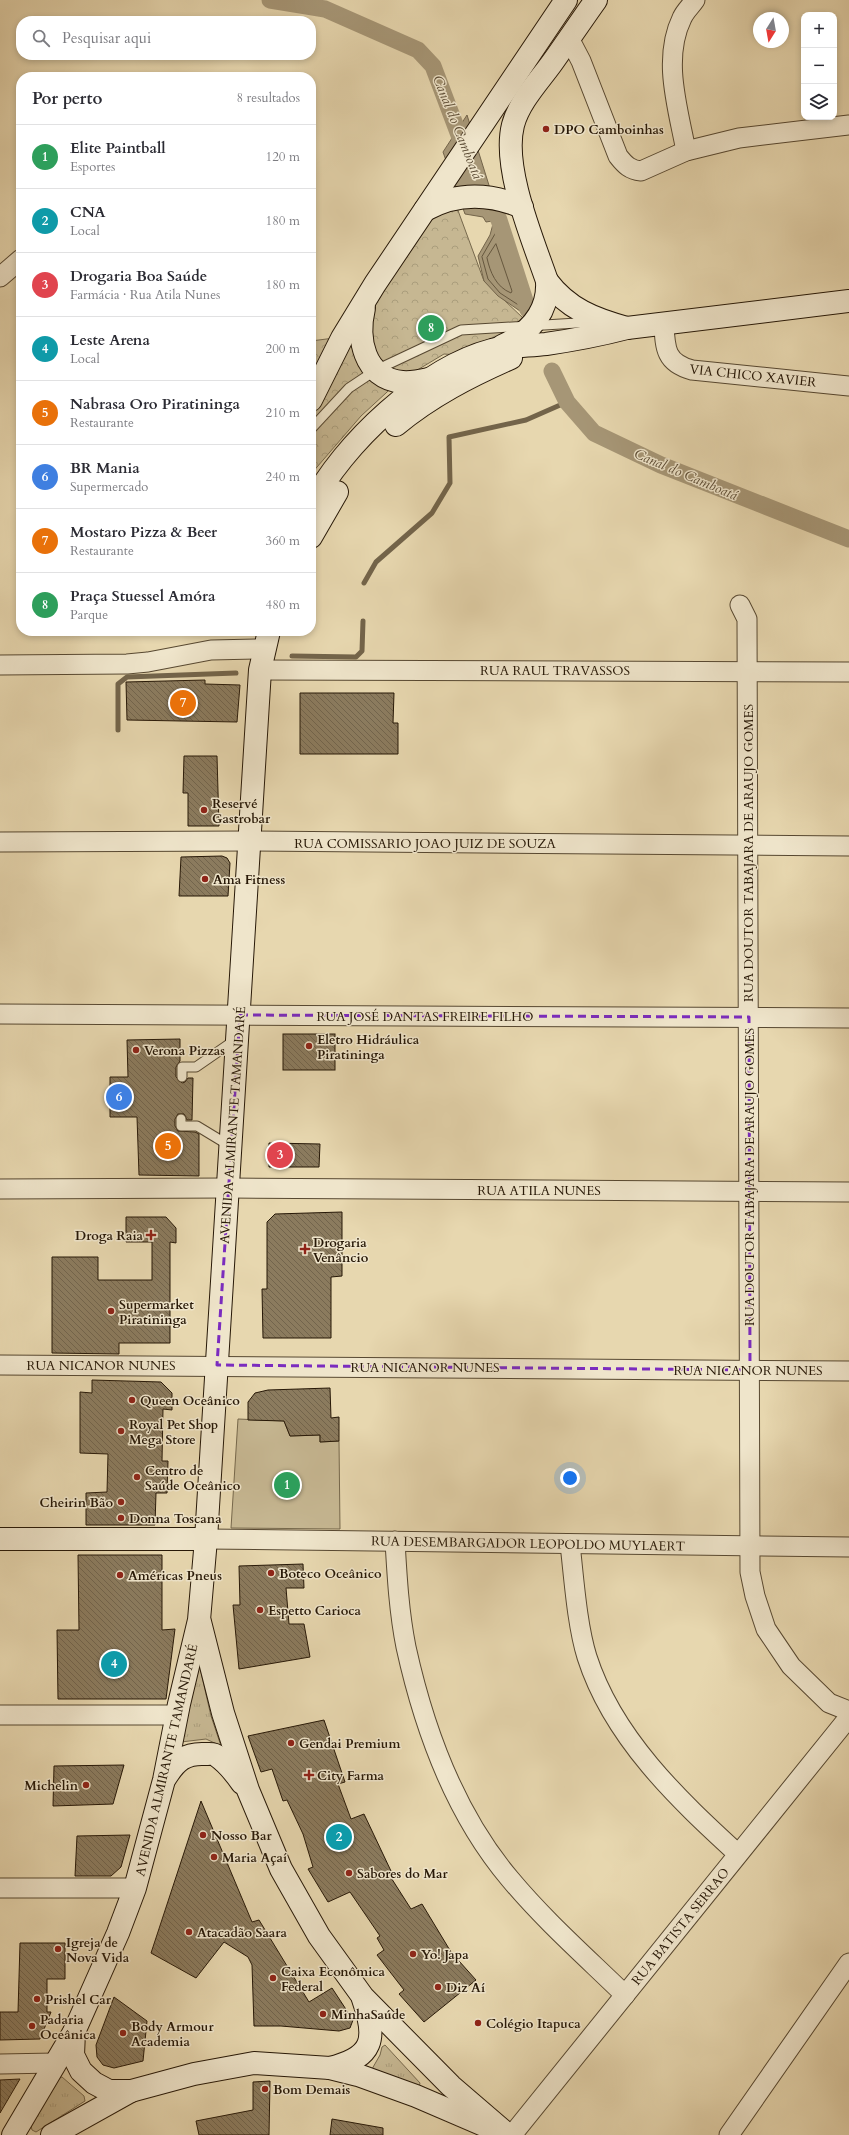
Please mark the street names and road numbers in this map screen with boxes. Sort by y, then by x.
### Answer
street label: VIA CHICO XAVIER [689,360,817,392]
street label: RUA RAUL TRAVASSOS [480,662,630,680]
street label: RUA DOUTOR TABAJARA DE ARAUJO GOMES [740,704,758,1002]
street label: RUA COMISSARIO JOAO JUIZ DE SOUZA [294,835,556,853]
street label: AVENIDA ALMIRANTE TAMANDARÉ [216,1006,250,1244]
street label: RUA JOSÉ DANTAS FREIRE FILHO [317,1008,533,1026]
street label: RUA DOUTOR TABAJARA DE ARAUJO GOMES [741,1028,759,1326]
street label: RUA ATILA NUNES [477,1182,601,1200]
street label: RUA NICANOR NUNES [26,1357,176,1375]
street label: RUA NICANOR NUNES [350,1359,500,1377]
street label: RUA NICANOR NUNES [673,1362,823,1380]
street label: RUA DESEMBARGADOR LEOPOLDO MUYLAERT [371,1532,686,1556]
street label: AVENIDA ALMIRANTE TAMANDARÉ [131,1642,203,1878]
street label: RUA BATISTA SERRAO [628,1864,734,1989]

